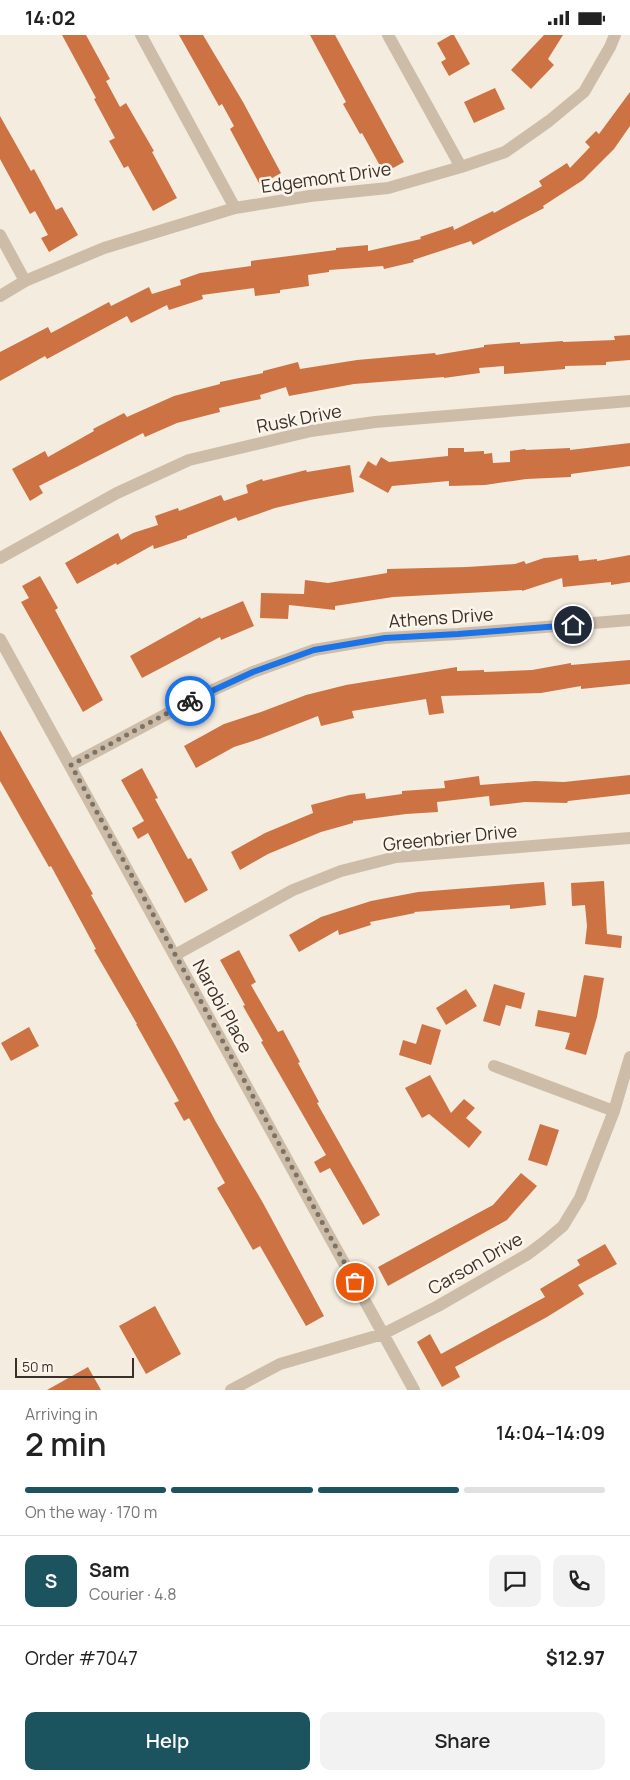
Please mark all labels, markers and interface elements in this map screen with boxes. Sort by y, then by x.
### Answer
text: 14:02 [25,5,75,31]
street label: Edgemont Drive [259,156,393,198]
street label: Rusk Drive [254,398,344,438]
street label: Athens Drive [388,601,494,633]
pin [552,604,594,646]
icon: home [559,611,587,639]
courier [165,676,215,726]
icon: bike [176,687,204,715]
street label: Greenbrier Drive [382,818,518,856]
street label: Narobi Place [188,955,258,1057]
street label: Carson Drive [423,1226,527,1300]
pin [334,1261,376,1303]
icon: bag [341,1268,369,1296]
scale bar [15,1355,134,1378]
text: 50 m [22,1357,53,1376]
text: Arriving in [25,1403,98,1425]
text: 14:04–14:09 [496,1420,605,1446]
text: 2 min [25,1422,107,1466]
text: On the way · 170 m [25,1501,157,1523]
button: chat [489,1555,541,1607]
button: phone [553,1555,605,1607]
text: Sam [89,1557,130,1583]
text: S [45,1568,57,1594]
text: Courier · 4.8 [89,1583,177,1605]
text: Order #7047 [25,1645,138,1671]
text: $12.97 [546,1645,605,1671]
button: Help [25,1712,310,1770]
button: Share [320,1712,605,1770]

